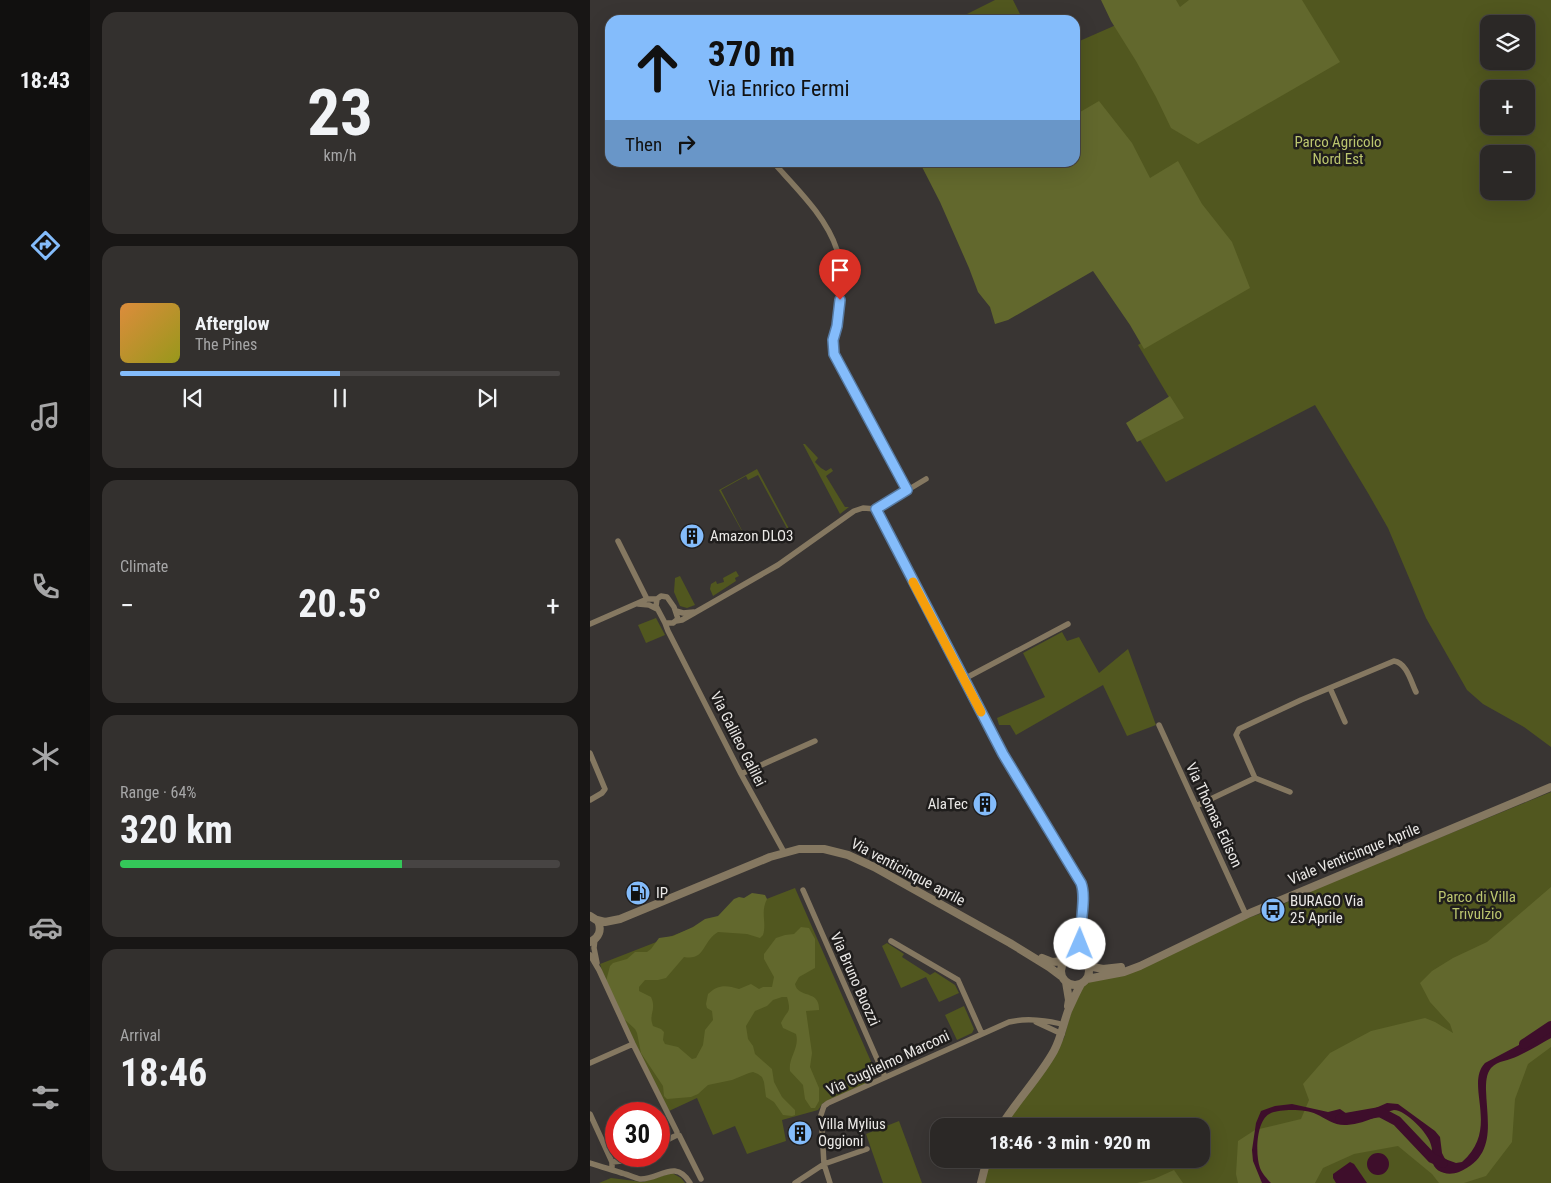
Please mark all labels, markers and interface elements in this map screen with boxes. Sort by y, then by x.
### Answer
map controls [1480,15,1535,200]
button: layers [1480,15,1535,70]
text: 370 m [708,34,795,75]
icon: ahead [625,35,690,100]
text: 18:43 [20,68,70,93]
text: 23 [307,75,373,151]
text: Via Enrico Fermi [708,76,850,101]
button: + [1480,80,1535,135]
icon: right [672,130,700,158]
text: Then [625,133,662,156]
park label: Parco Agricolo Nord Est [1294,133,1382,168]
button: − [1480,145,1535,200]
text: km/h [324,146,356,165]
icon: directions [28,228,63,263]
pin [819,249,861,300]
icon: arrive [826,256,854,284]
text: Afterglow [195,312,269,335]
text: The Pines [195,335,257,354]
icon: previous [179,384,207,412]
icon: pause [326,384,354,412]
icon: next [473,384,501,412]
icon: music [28,399,63,434]
building icon: Amazon DLO3 [679,523,705,549]
place label: Amazon DLO3 [710,527,793,545]
text: Climate [120,557,168,576]
icon: phone [28,569,63,604]
text: 20.5° [298,582,382,626]
text: − [120,589,134,622]
text: + [546,589,560,622]
street label: Via Galileo Galilei [706,689,770,789]
icon: climate [28,739,63,774]
street label: Via Thomas Edison [1182,760,1246,870]
text: Range · 64% [120,783,196,802]
building icon: AlaTec [972,791,998,817]
place label: AlaTec [928,795,968,813]
text: 320 km [120,808,233,852]
street label: Viale Venticinque Aprile [1285,819,1423,889]
street label: Via venticinque aprile [848,834,968,910]
fuel station icon: IP [625,880,651,906]
place label: IP [656,884,668,902]
park label: Parco di Villa Trivulzio [1438,888,1516,923]
place label: BURAGO Via 25 Aprile [1290,892,1364,927]
bus stop icon: BURAGO Via 25 Aprile [1260,897,1286,923]
icon: car [28,910,63,945]
position arrow [1053,917,1105,969]
street label: Via Bruno Buozzi [826,930,884,1028]
text: Arrival [120,1026,161,1045]
street label: Via Guglielmo Marconi [824,1027,952,1099]
text: 18:46 [120,1051,207,1095]
icon: filters [28,1080,63,1115]
speed limit sign: 30 [605,1102,670,1167]
place label: Villa Mylius Oggioni [818,1115,886,1150]
building icon: Villa Mylius Oggioni [787,1120,813,1146]
text: 18:46 · 3 min · 920 m [989,1131,1151,1154]

